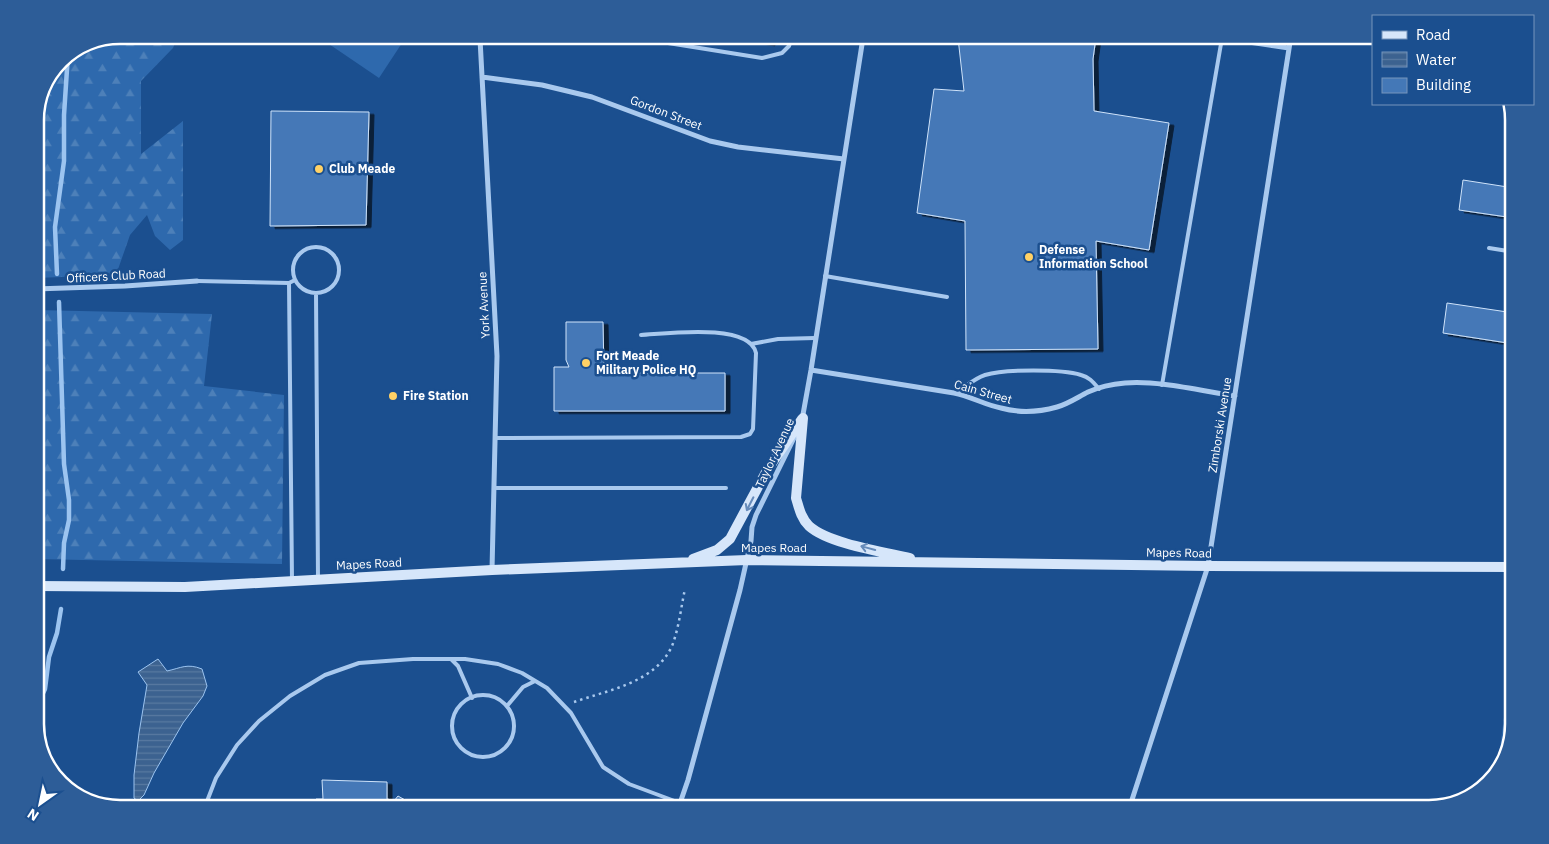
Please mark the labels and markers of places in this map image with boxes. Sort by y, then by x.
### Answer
place label: Club Meade [329,161,395,176]
marker: Club Meade [313,163,325,175]
place label: Defense Information School [1039,242,1148,271]
marker: Defense Information School [1023,251,1035,263]
place label: Fort Meade Military Police HQ [596,348,696,377]
marker: Fort Meade Military Police HQ [580,357,592,369]
place label: Fire Station [403,388,469,403]
marker: Fire Station [387,390,399,402]

